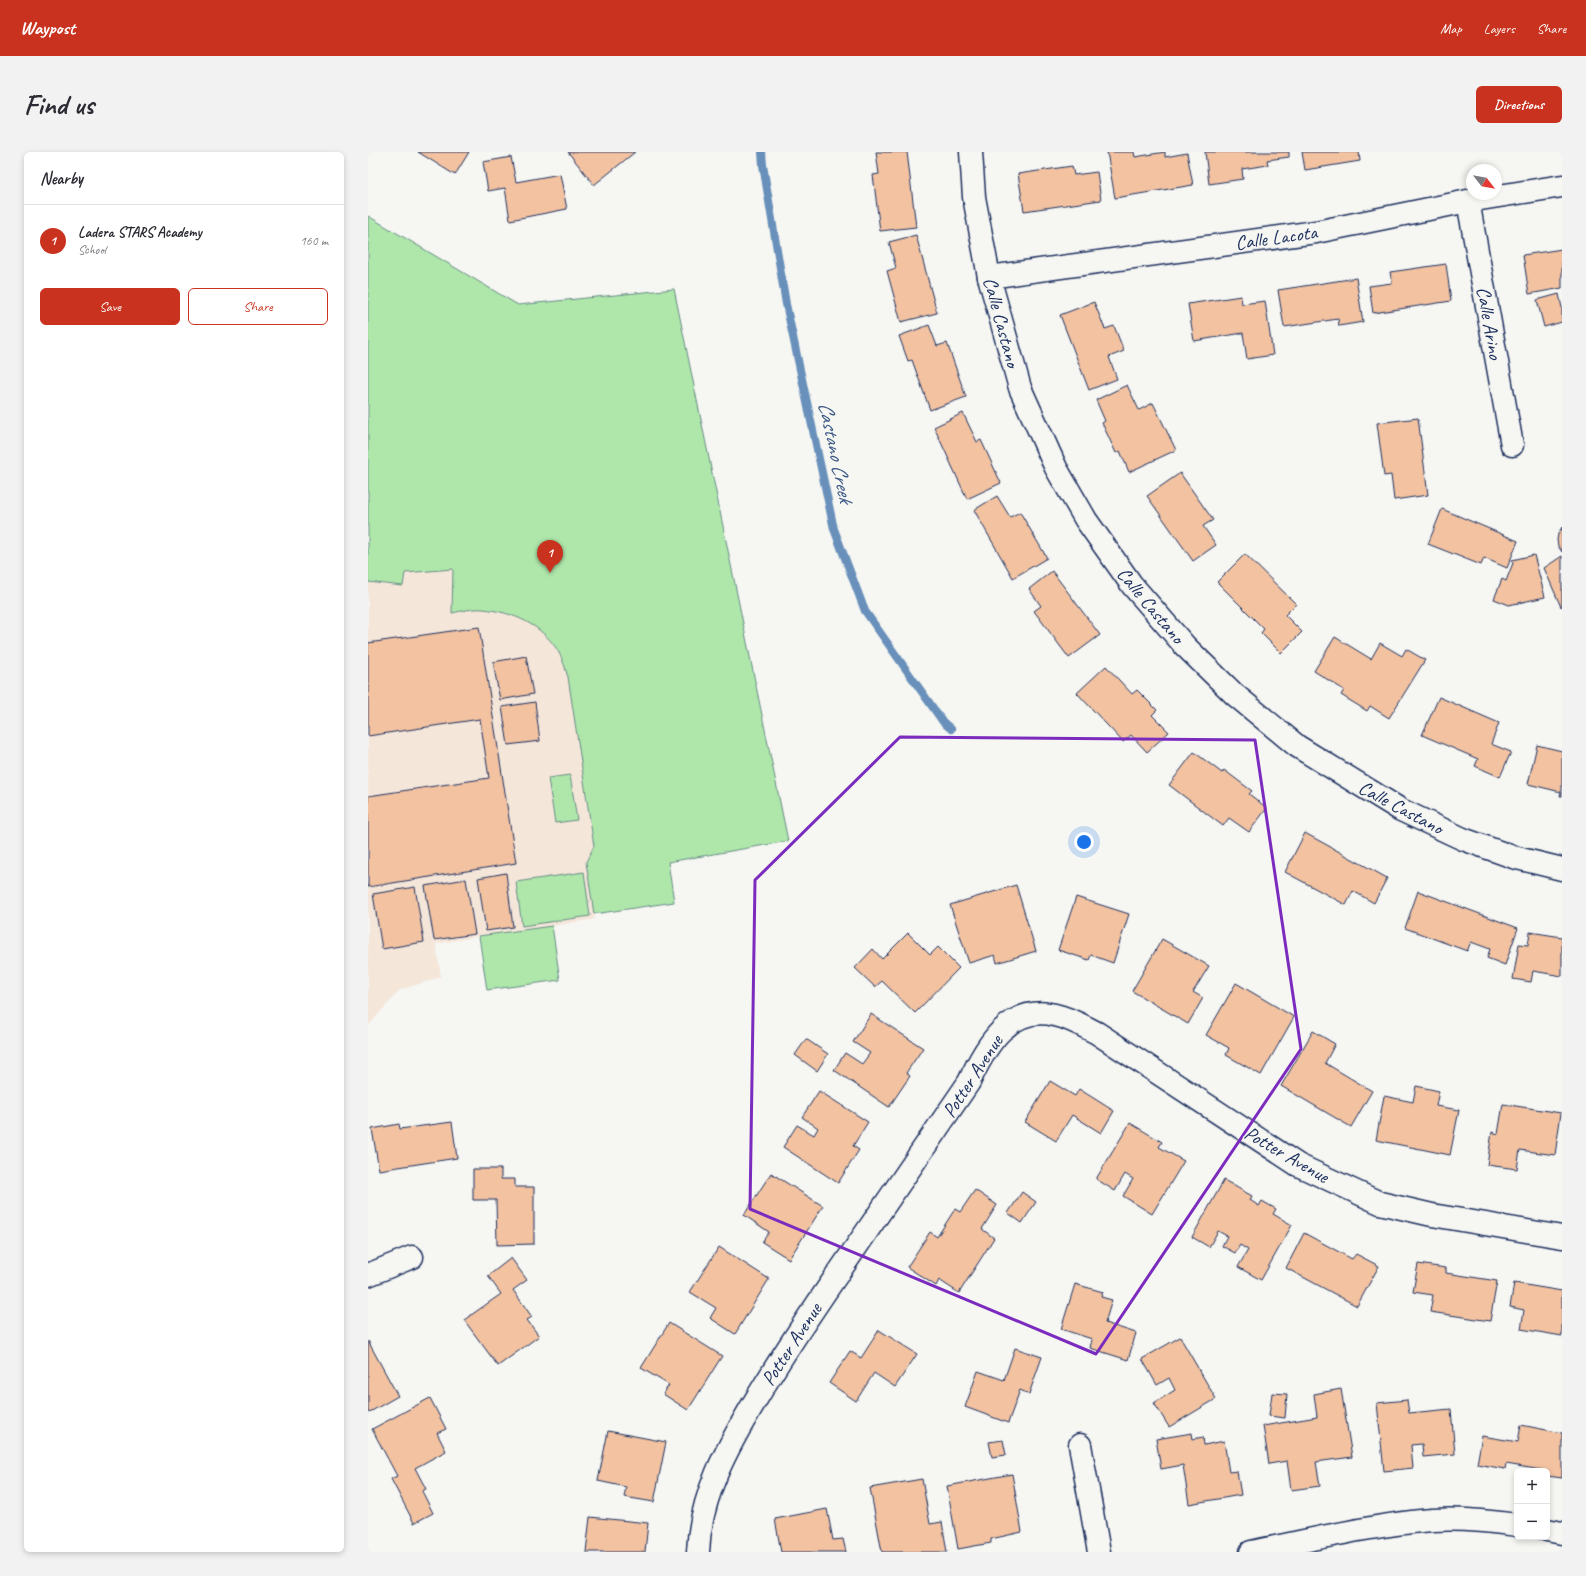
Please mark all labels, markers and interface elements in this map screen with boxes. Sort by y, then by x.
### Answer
text: Waypost [20,16,75,40]
text: Map [1440,20,1462,37]
text: Layers [1484,20,1515,37]
text: Share [1537,20,1566,37]
button: Directions [1476,86,1562,123]
text: Find us [24,87,94,122]
north arrow [1466,164,1502,200]
text: Nearby [40,168,83,189]
street label: Calle Lacota [1234,219,1320,256]
text: Ladera STARS Academy [78,223,202,242]
text: 1 [50,233,56,249]
text: 160 m [300,233,328,249]
text: School [78,242,106,258]
street label: Calle Castano [977,274,1026,372]
street label: Calle Arino [1471,285,1508,362]
button: Save [40,288,180,325]
button: Share [188,288,328,325]
water label: Castano Creek [813,399,860,508]
pin: 1 [537,540,563,573]
street label: Calle Castano [1111,562,1191,650]
street label: Calle Castano [1354,775,1449,841]
your location [1074,832,1094,852]
street label: Potter Avenue [936,1029,1009,1122]
street label: Potter Avenue [1240,1120,1335,1189]
street label: Potter Avenue [755,1297,828,1390]
map controls [1514,1468,1550,1540]
button: + [1514,1468,1550,1504]
button: − [1514,1504,1550,1540]

